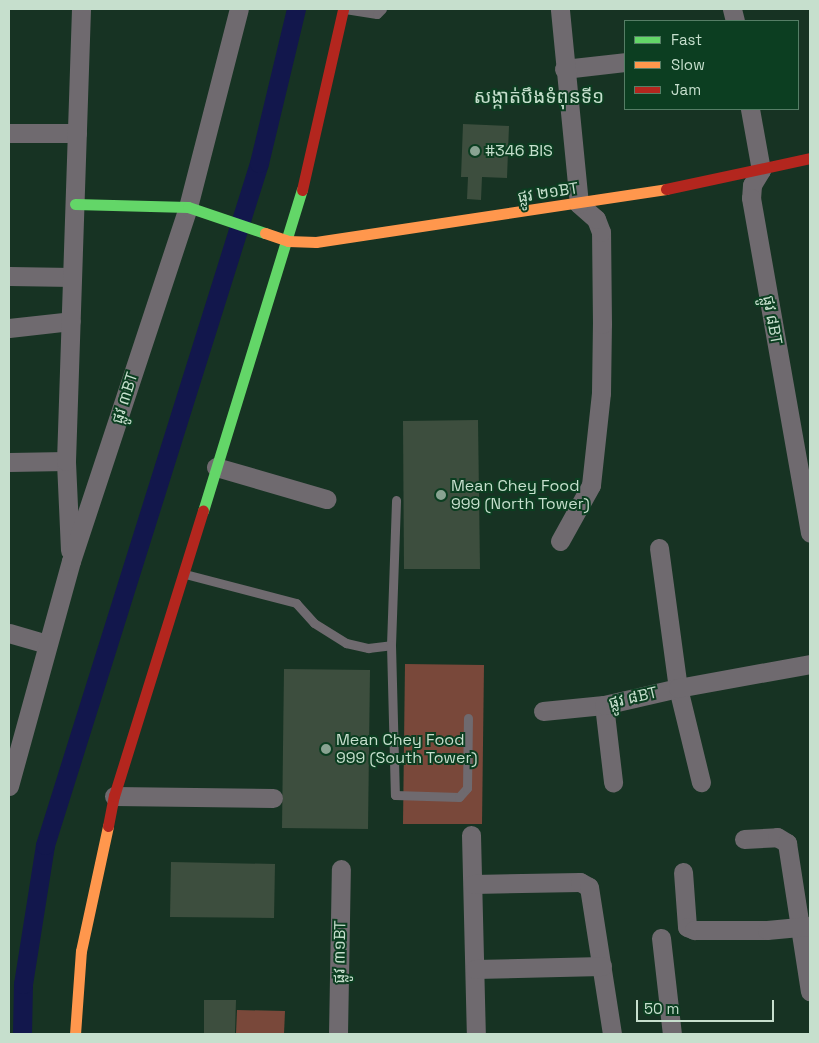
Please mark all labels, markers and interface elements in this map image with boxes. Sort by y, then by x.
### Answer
legend [624,20,799,110]
text: Fast [671,30,702,49]
text: Slow [671,55,705,74]
text: Jam [671,80,701,99]
district label: សង្កាត់បឹងទំពុនទី១ [474,86,604,108]
place label: #346 BIS [485,141,553,161]
marker: #346 BIS [469,145,481,157]
street label: ផ្លូវ ២១BT [516,179,580,207]
street label: ផ្លូវ ៨BT [758,294,786,346]
street label: ផ្លូវ ៣BT [108,370,142,426]
place label: Mean Chey Food 999 (North Tower) [451,476,590,514]
marker: Mean Chey Food 999 (North Tower) [435,489,447,501]
street label: ផ្លូវ ៨BT [607,683,659,713]
place label: Mean Chey Food 999 (South Tower) [336,730,478,768]
marker: Mean Chey Food 999 (South Tower) [320,743,332,755]
street label: ផ្លូវ ៣១BT [330,920,350,984]
scale bar [639,990,776,1022]
text: 50 m [644,999,679,1018]

